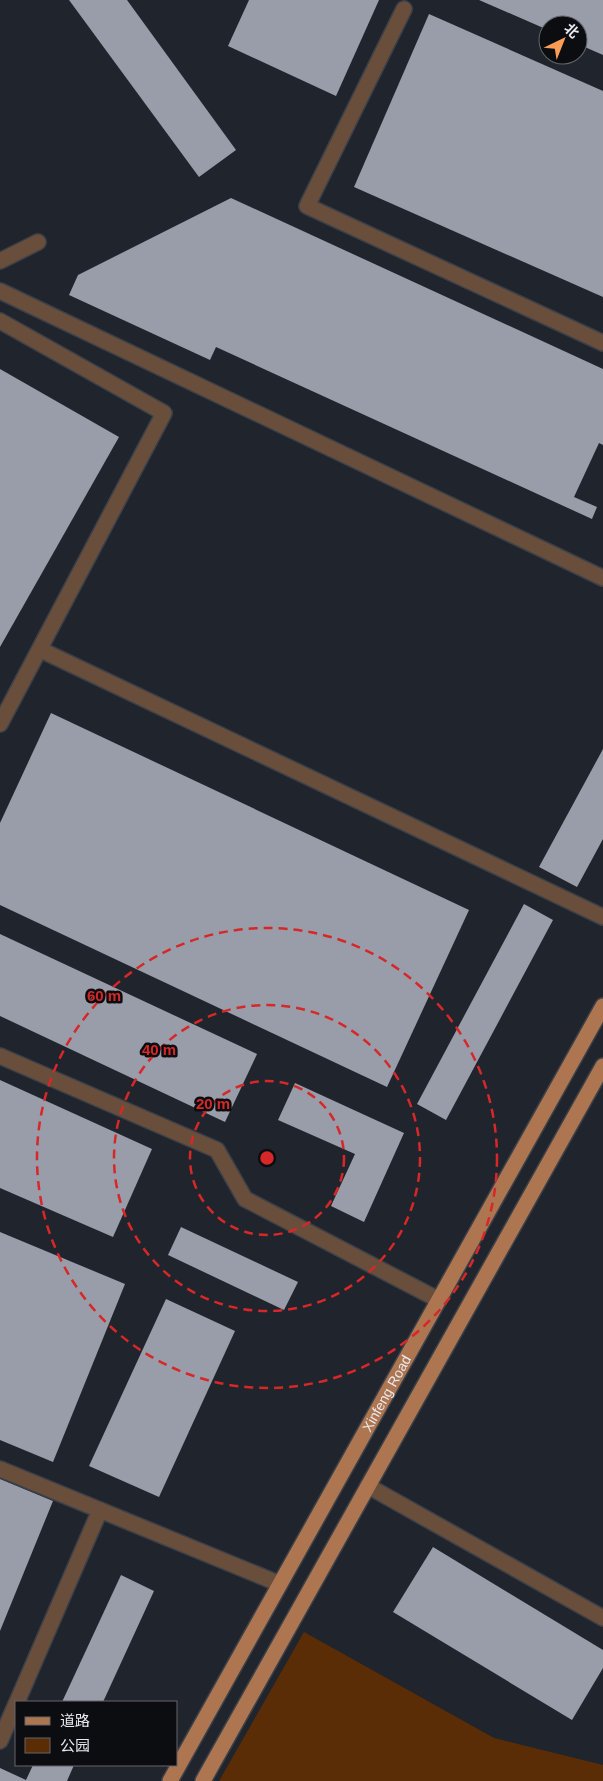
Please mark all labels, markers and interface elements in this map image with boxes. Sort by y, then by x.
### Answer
north arrow [538,15,588,65]
text: 北 [561,20,582,41]
text: 60 m [87,987,121,1004]
text: 40 m [142,1041,176,1058]
text: 20 m [196,1095,230,1112]
centre of rings [258,1149,276,1167]
street label: Xinfeng Road [359,1352,414,1434]
legend [15,1701,178,1766]
text: 道路 [60,1712,90,1729]
text: 公园 [60,1737,90,1754]

